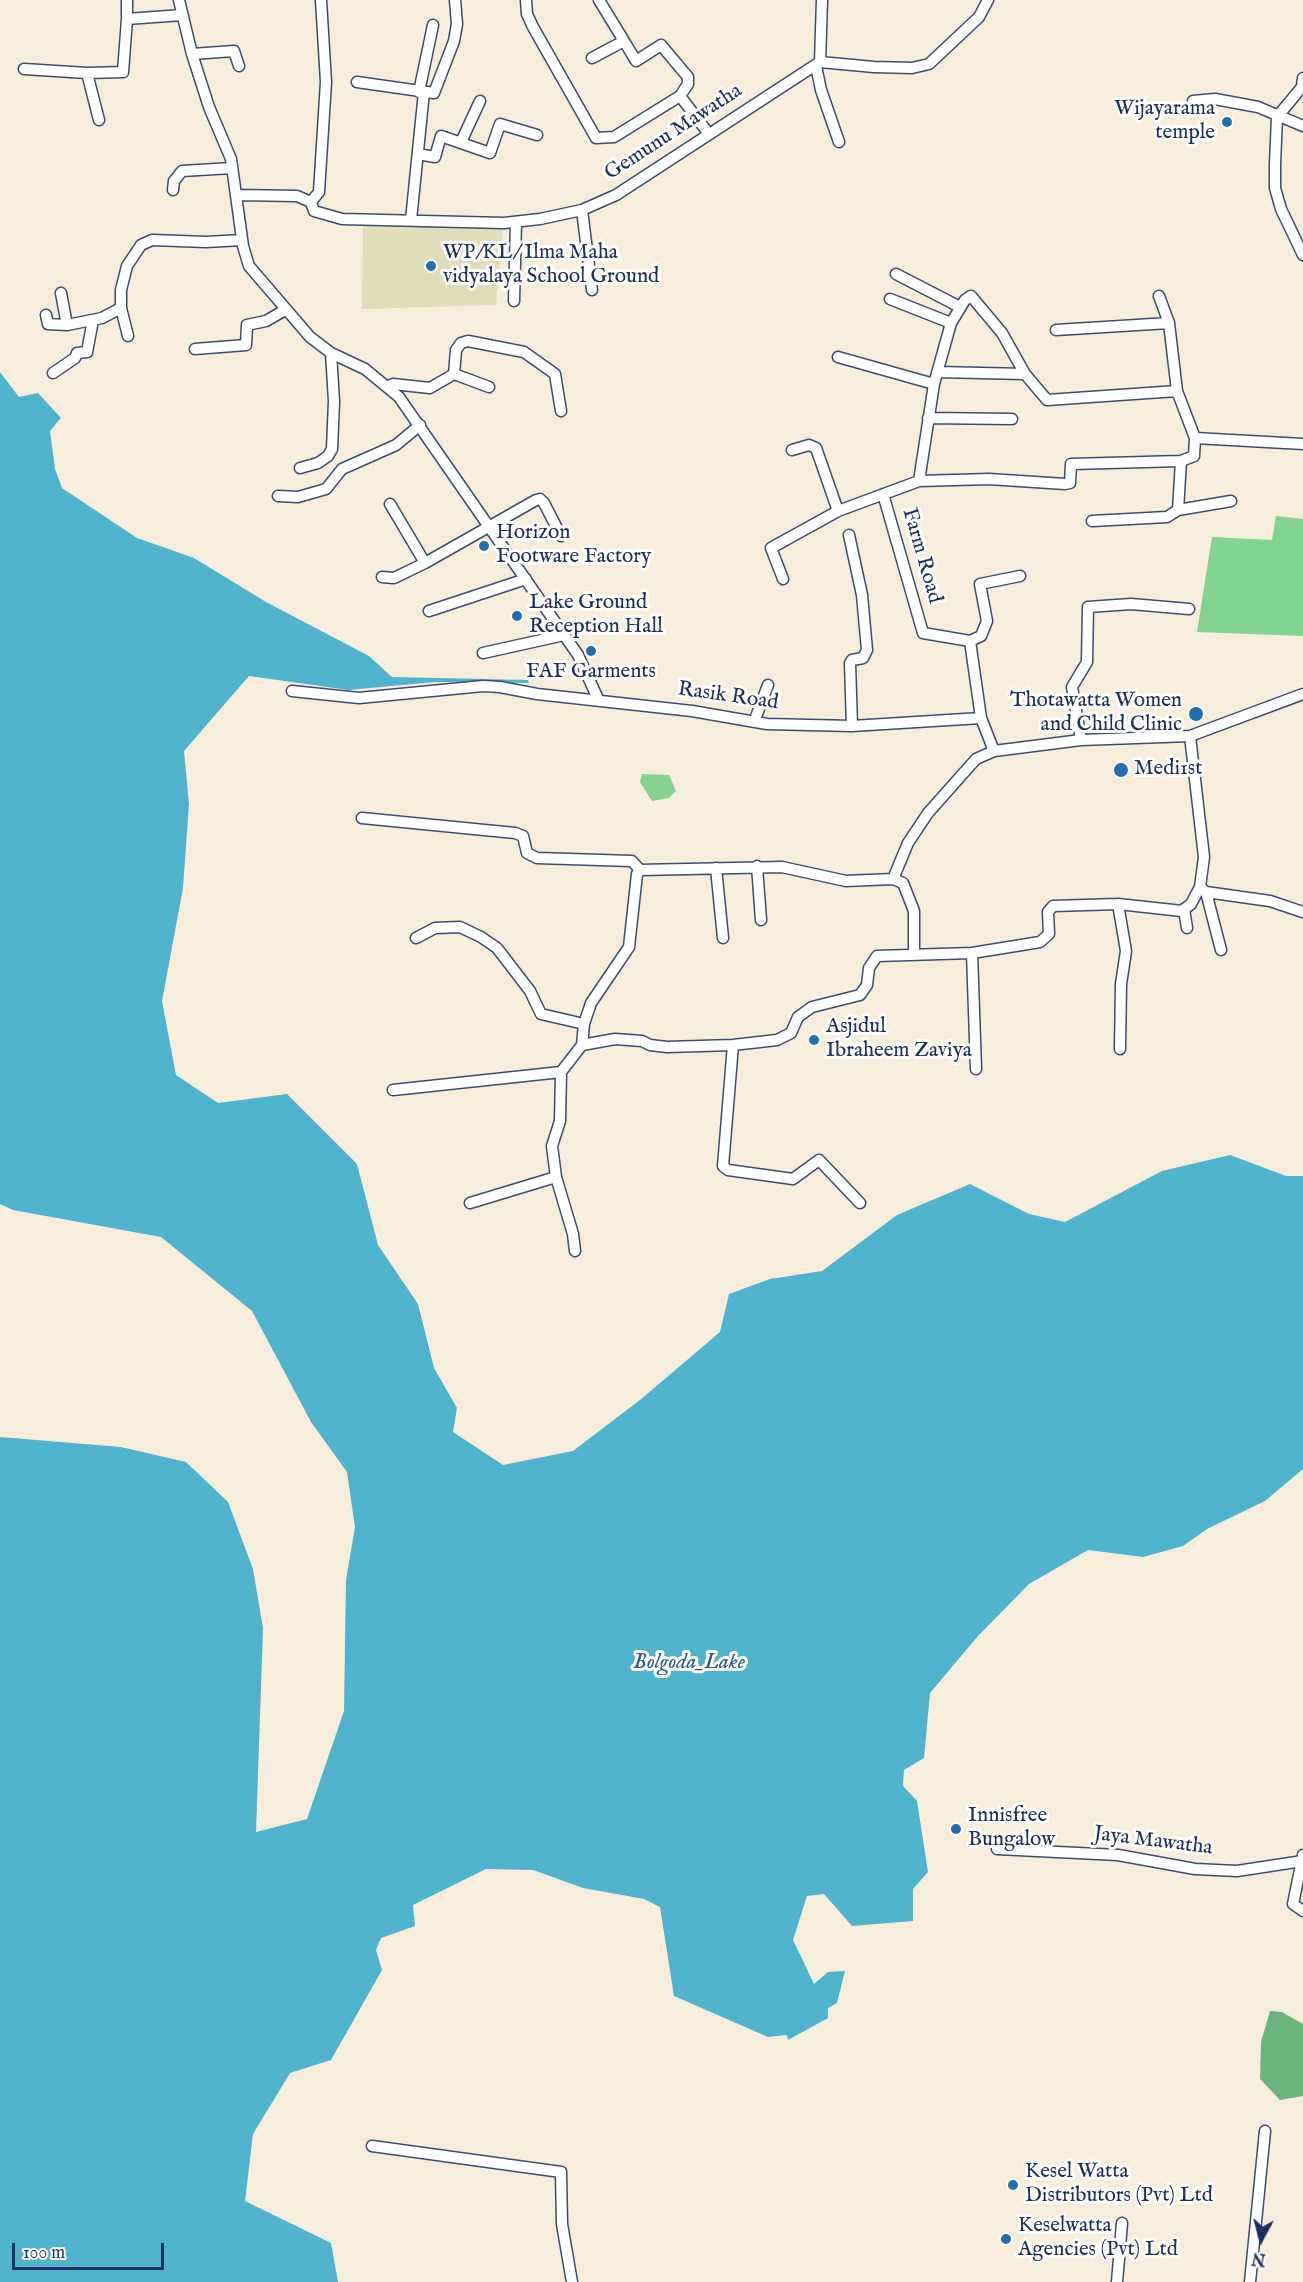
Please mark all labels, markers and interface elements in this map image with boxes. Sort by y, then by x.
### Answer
street label: Gemunu Mawatha [601,79,747,187]
place label: Wijayarama temple [1114,97,1215,147]
marker: Wijayarama temple [1220,115,1234,129]
place label: WP/KL/ Ilma Maha vidyalaya School Ground [443,241,659,291]
marker: WP/KL/ Ilma Maha vidyalaya School Ground [424,259,438,273]
street label: Farm Road [895,505,947,607]
place label: Horizon Footware Factory [496,521,651,571]
marker: Horizon Footware Factory [477,539,491,553]
place label: Lake Ground Reception Hall [529,591,663,641]
marker: Lake Ground Reception Hall [510,609,524,623]
marker: FAF Garments [584,644,598,658]
place label: FAF Garments [526,660,656,686]
street label: Rasik Road [676,677,780,717]
place label: Thotawatta Women and Child Clinic [1010,689,1182,739]
marker: Thotawatta Women and Child Clinic [1187,705,1205,723]
place label: Medi1st [1134,757,1202,783]
marker: Medi1st [1112,761,1130,779]
place label: Asjidul Ibraheem Zaviya [826,1015,972,1065]
marker: Asjidul Ibraheem Zaviya [807,1033,821,1047]
water label: Bolgoda_Lake [633,1650,745,1676]
place label: Innisfree Bungalow [968,1804,1055,1854]
marker: Innisfree Bungalow [949,1822,963,1836]
street label: Jaya Mawatha [1092,1822,1214,1862]
place label: Kesel Watta Distributors (Pvt) Ltd [1025,2160,1213,2210]
marker: Kesel Watta Distributors (Pvt) Ltd [1006,2178,1020,2192]
north arrow [1231,2210,1291,2270]
place label: Keselwatta Agencies (Pvt) Ltd [1018,2214,1178,2264]
scale bar [15,2231,166,2269]
marker: Keselwatta Agencies (Pvt) Ltd [999,2232,1013,2246]
text: 100 m [23,2242,65,2265]
text: N [1251,2247,1267,2269]

